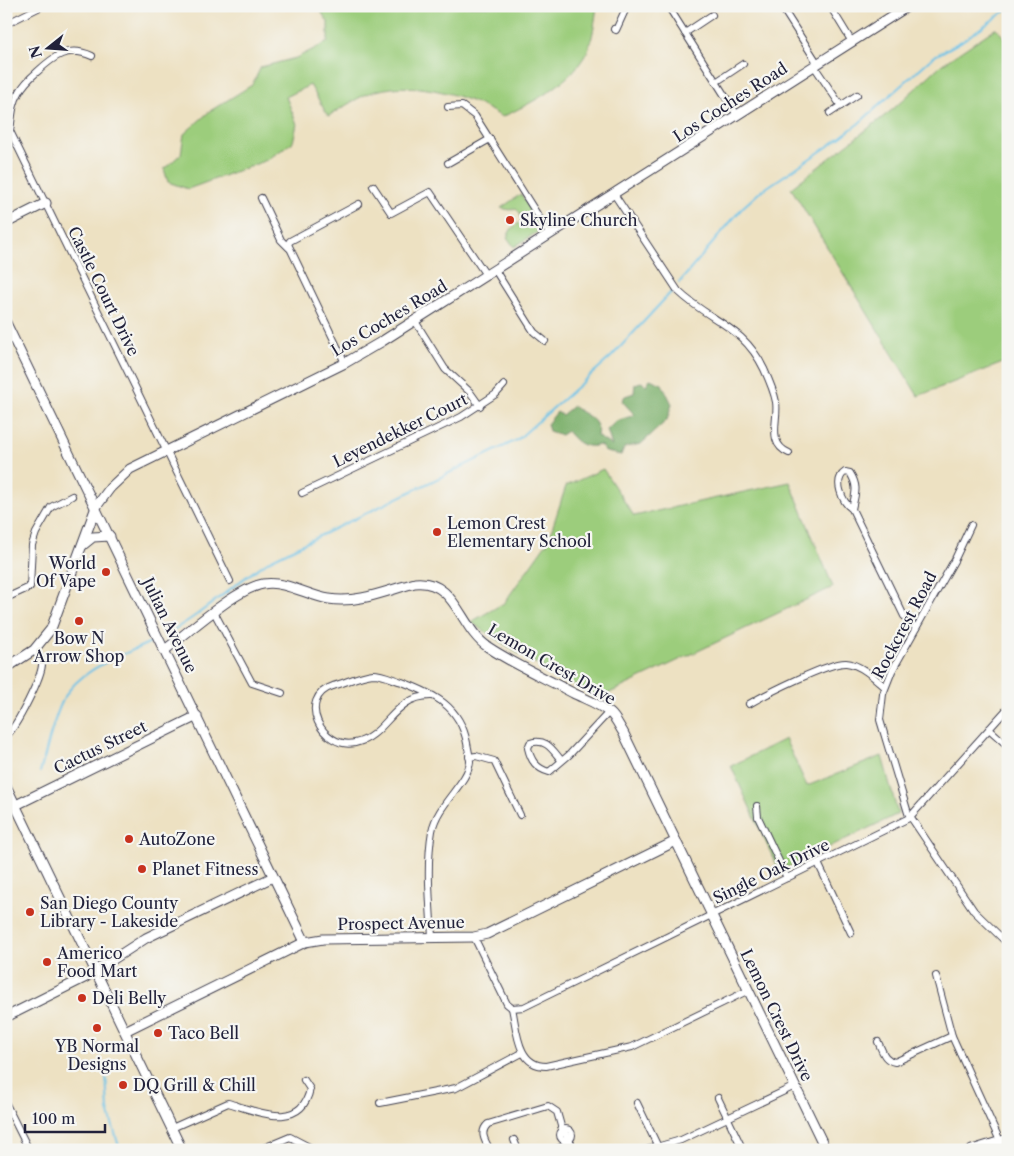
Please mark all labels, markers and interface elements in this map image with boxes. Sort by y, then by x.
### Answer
north arrow [22,22,72,72]
text: N [25,43,46,60]
street label: Los Coches Road [669,58,791,146]
place label: Skyline Church [520,210,637,230]
marker: Skyline Church [504,214,516,226]
street label: Castle Court Drive [64,223,144,359]
street label: Los Coches Road [327,275,451,361]
street label: Leyendekker Court [329,389,471,471]
place label: Lemon Crest Elementary School [447,513,592,551]
marker: Lemon Crest Elementary School [431,526,443,538]
place label: World Of Vape [36,553,96,591]
marker: World Of Vape [100,566,112,578]
street label: Rockcrest Road [867,568,941,682]
street label: Julian Avenue [137,571,202,676]
marker: Bow N Arrow Shop [73,615,85,627]
street label: Lemon Crest Drive [484,619,620,709]
place label: Bow N Arrow Shop [33,628,125,666]
street label: Cactus Street [50,716,150,778]
place label: AutoZone [138,829,215,849]
marker: AutoZone [123,833,135,845]
street label: Single Oak Drive [709,834,833,908]
place label: Planet Fitness [152,859,258,879]
marker: Planet Fitness [136,863,148,875]
place label: San Diego County Library - Lakeside [40,893,179,931]
marker: San Diego County Library - Lakeside [24,906,36,918]
street label: Prospect Avenue [337,912,465,934]
place label: Americo Food Mart [56,943,138,981]
street label: Lemon Crest Drive [736,946,818,1084]
marker: Americo Food Mart [41,956,53,968]
place label: Deli Belly [92,988,167,1008]
marker: Deli Belly [76,992,88,1004]
marker: YB Normal Designs [91,1022,103,1034]
place label: Taco Bell [168,1023,239,1043]
marker: Taco Bell [152,1027,164,1039]
place label: YB Normal Designs [54,1036,139,1074]
place label: DQ Grill & Chill [133,1075,256,1095]
marker: DQ Grill & Chill [117,1079,129,1091]
scale bar [25,1101,105,1133]
text: 100 m [32,1109,75,1128]

